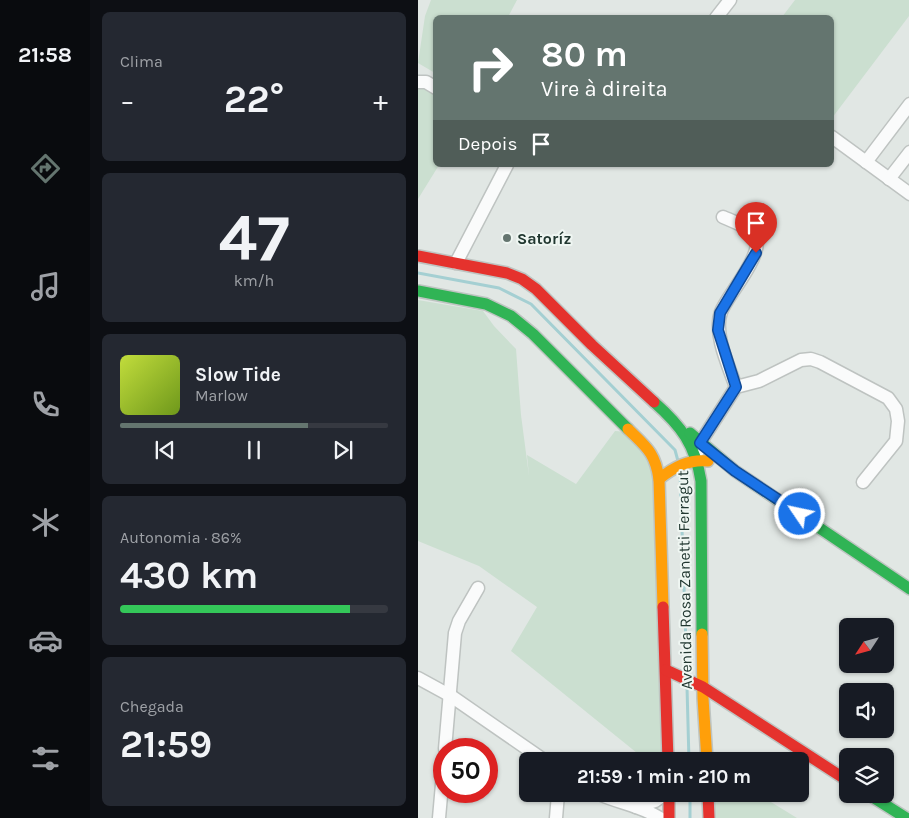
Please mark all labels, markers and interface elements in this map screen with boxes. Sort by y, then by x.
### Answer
text: 80 m [541,34,628,75]
icon: right [458,35,523,100]
text: 21:58 [18,42,72,68]
text: Clima [120,52,163,71]
text: Vire à direita [541,76,668,102]
text: 22° [224,77,284,122]
text: − [120,84,135,117]
text: + [373,84,388,117]
icon: arrive [527,130,555,158]
text: Depois [458,133,517,155]
icon: directions [28,151,63,186]
text: 47 [218,200,290,276]
pin [735,202,777,253]
icon: arrive [742,209,770,237]
place label: Satoríz [517,229,571,248]
marker: Satoríz [501,232,513,244]
icon: music [28,269,63,304]
text: km/h [234,271,274,290]
text: Slow Tide [195,364,281,386]
text: Marlow [195,386,248,405]
icon: phone [28,387,63,422]
icon: previous [151,436,179,464]
icon: pause [240,436,268,464]
icon: next [329,436,357,464]
street label: Avenida Rosa Zanetti Ferragut [673,470,696,690]
position arrow [773,487,825,539]
icon: climate [28,505,63,540]
text: Autonomia · 86% [120,528,242,547]
text: 430 km [120,553,258,598]
north arrow [839,618,894,672]
map controls [839,618,894,803]
icon: car [28,623,63,658]
button: sound [839,683,894,738]
text: Chegada [120,697,184,716]
text: 21:59 [120,722,212,767]
speed limit sign: 50 [433,738,498,803]
icon: filters [28,741,63,776]
button: layers [839,748,894,803]
text: 21:59 · 1 min · 210 m [577,766,751,788]

